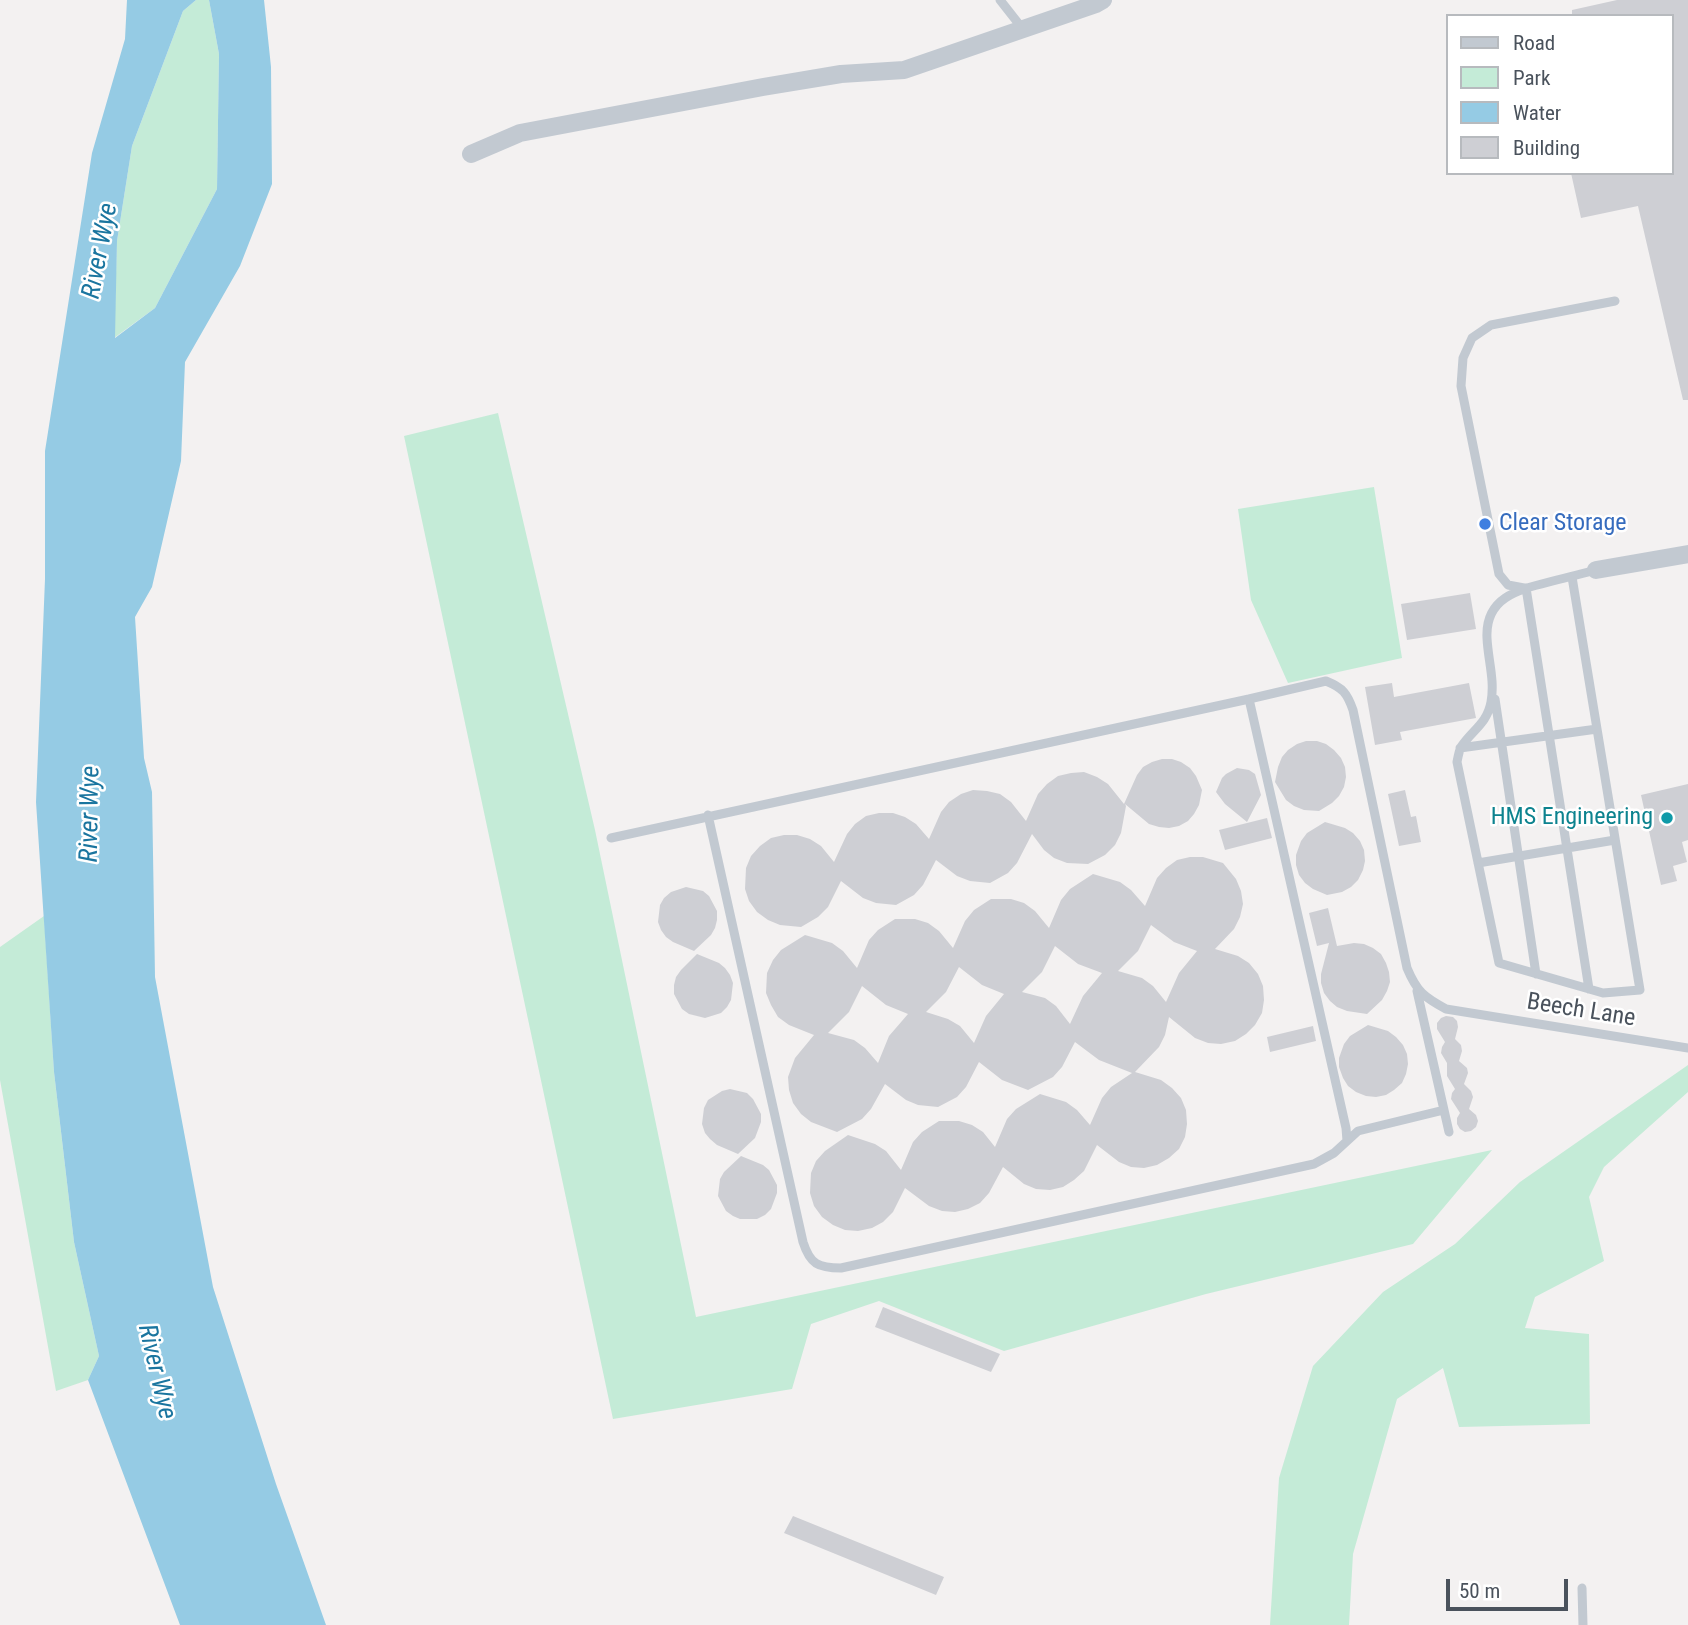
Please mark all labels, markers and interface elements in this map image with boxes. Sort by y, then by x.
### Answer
legend [1446,14,1674,175]
text: Road [1513,31,1555,55]
text: Park [1513,66,1550,90]
text: Water [1513,101,1561,125]
text: Building [1513,136,1580,160]
water label: River Wye [76,201,126,301]
place label: Clear Storage [1499,510,1626,538]
marker: Clear Storage [1477,516,1493,532]
water label: River Wye [75,765,107,863]
place label: HMS Engineering [1491,804,1653,832]
marker: HMS Engineering [1659,810,1675,826]
street label: Beech Lane [1525,988,1637,1034]
water label: River Wye [130,1321,182,1423]
scale bar [1450,1566,1572,1610]
text: 50 m [1459,1579,1500,1603]

